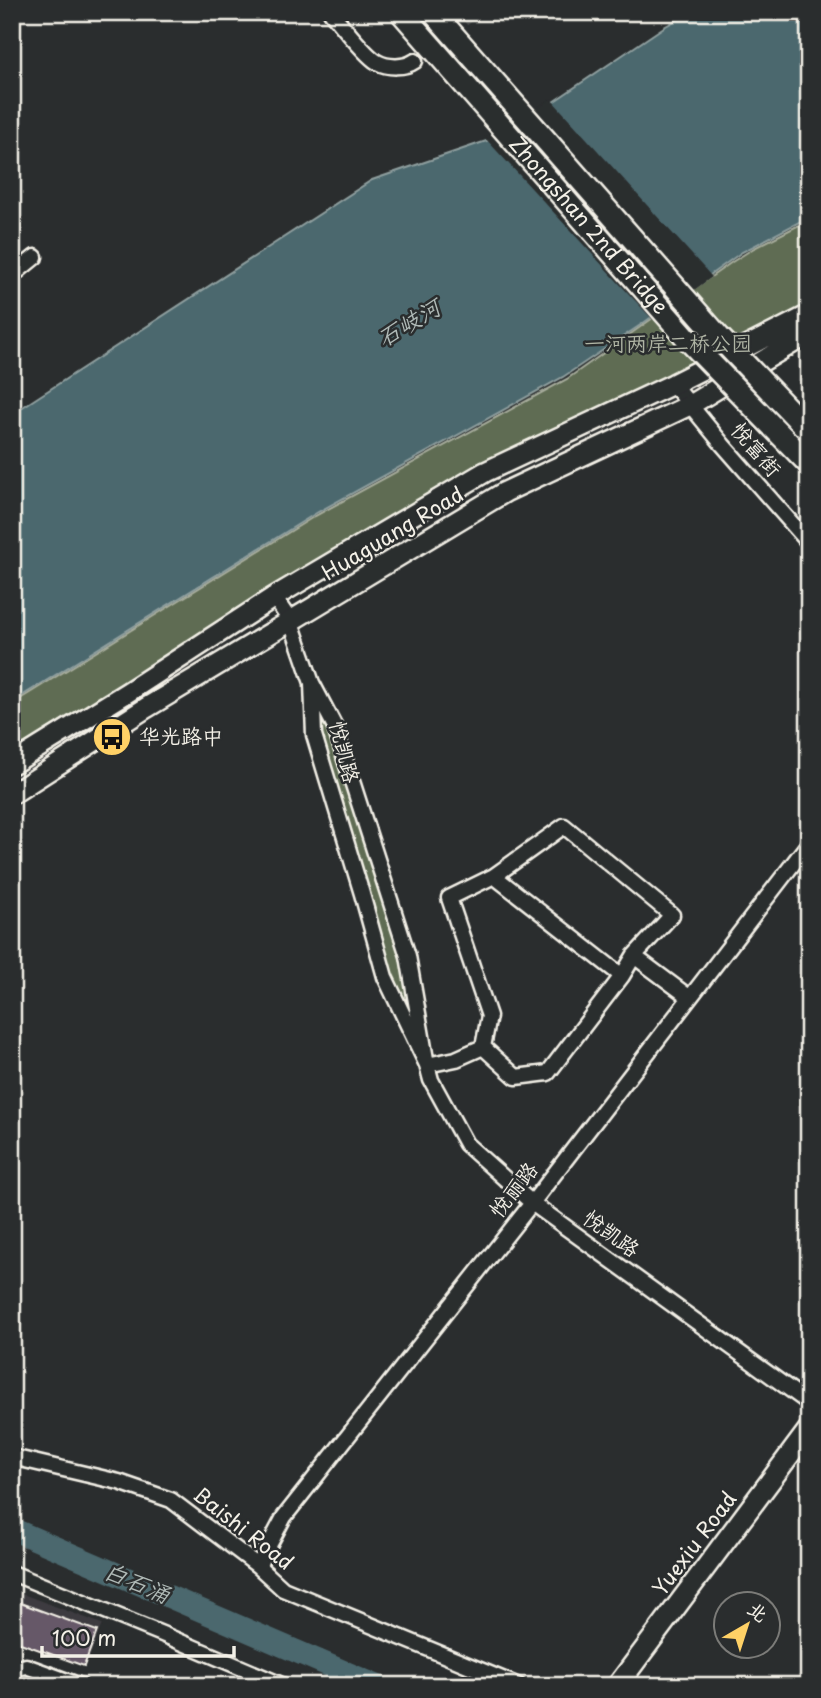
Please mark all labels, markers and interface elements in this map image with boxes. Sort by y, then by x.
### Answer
street label: Zhongshan 2nd Bridge [503,128,677,321]
water label: 石岐河 [370,287,450,354]
park label: 一河两岸二桥公园 [584,326,752,358]
street label: 悦富街 [725,414,790,483]
street label: Huaguang Road [315,477,469,587]
bus stop icon: 华光路中 [91,716,133,758]
street label: 悦凯路 [323,717,369,786]
place label: 华光路中 [139,719,223,751]
street label: 悦丽路 [480,1154,544,1223]
street label: 悦凯路 [577,1201,647,1264]
street label: Baishi Road [187,1478,301,1577]
street label: Yuexiu Road [643,1484,743,1602]
water label: 白石涌 [99,1552,177,1612]
north arrow [712,1590,782,1660]
text: 北 [742,1594,775,1628]
scale bar [42,1614,234,1658]
text: 100 m [52,1621,116,1653]

